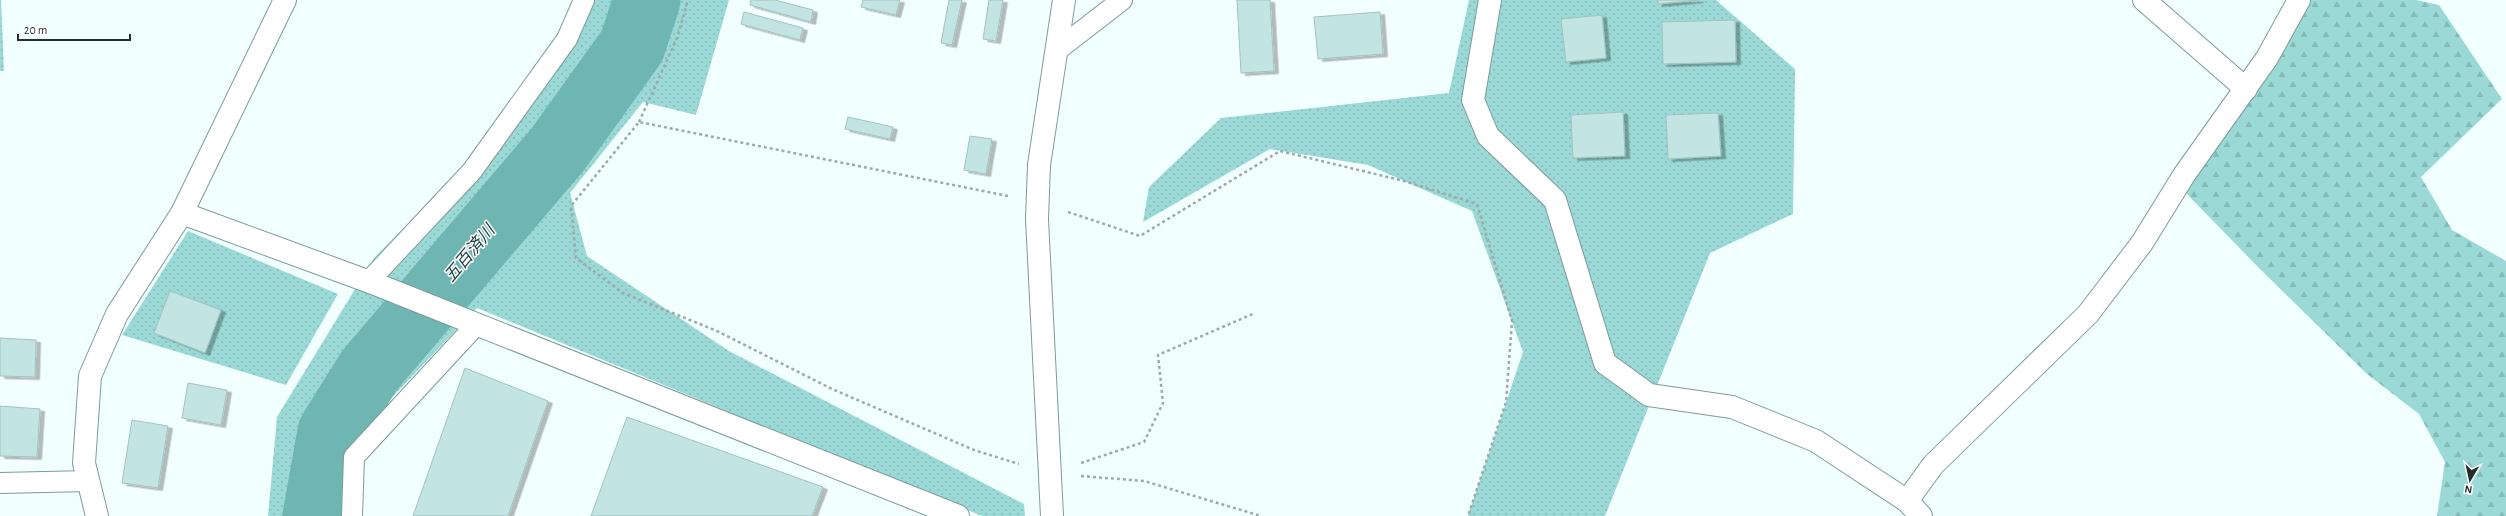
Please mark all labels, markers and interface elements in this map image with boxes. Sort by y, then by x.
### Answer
scale bar [18,16,130,42]
text: 20 m [24,24,47,36]
water label: 五百済川 [440,220,499,285]
north arrow [2450,460,2490,500]
text: N [2464,483,2473,495]

